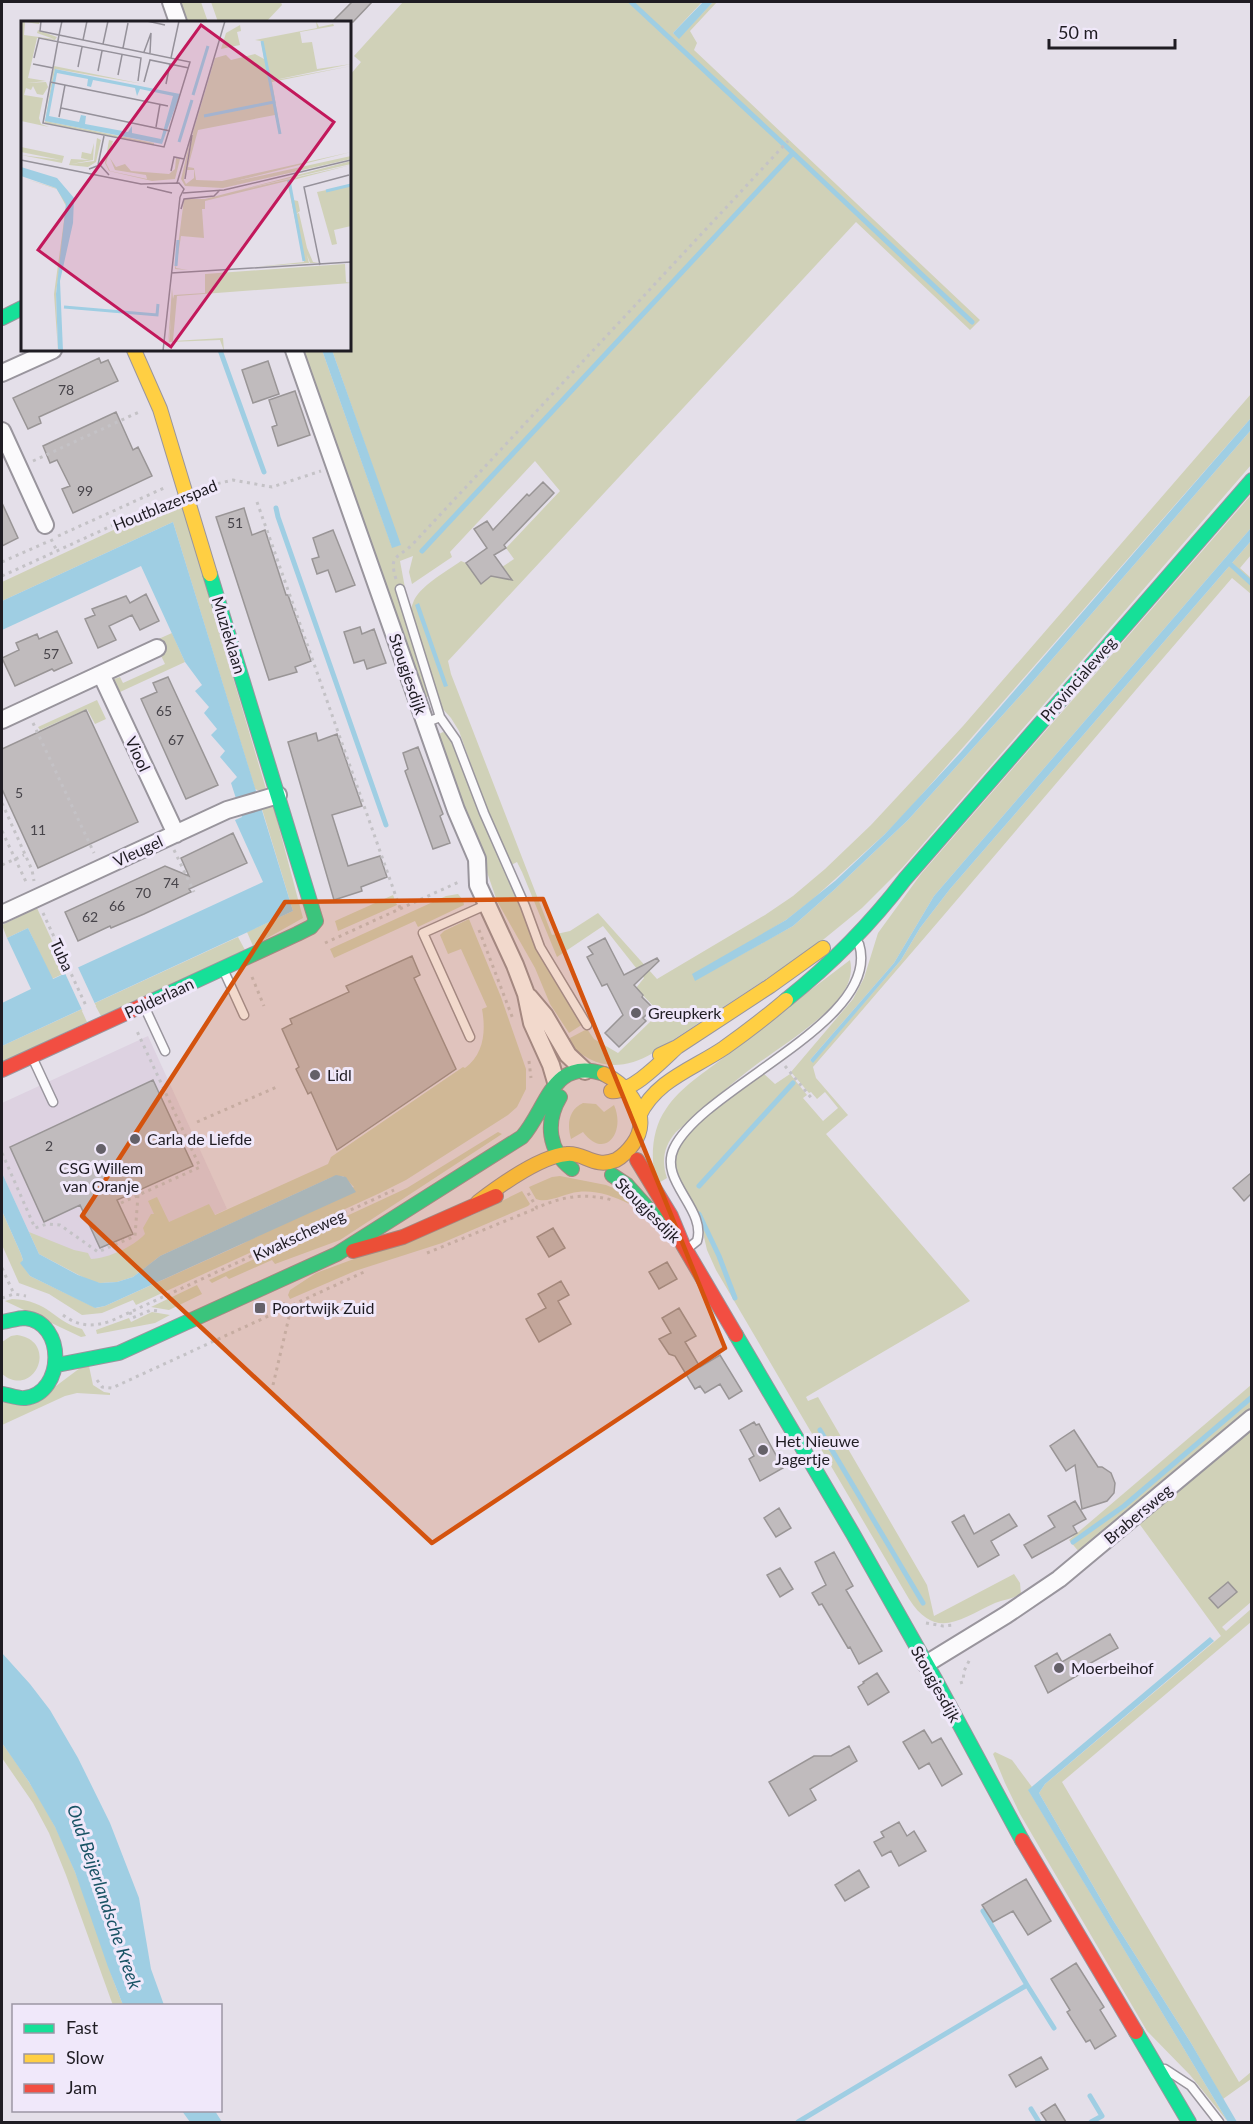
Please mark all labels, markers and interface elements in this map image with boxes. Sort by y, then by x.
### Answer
scale bar [1049,12,1175,50]
inset map [21,21,351,351]
text: 50 m [1058,21,1098,43]
house number: 78 [58,381,74,398]
street label: Houtblazerspad [110,475,220,534]
house number: 99 [77,482,93,499]
house number: 51 [227,514,243,531]
street label: Muzieklaan [209,594,250,676]
street label: Stougjesdijk [386,631,431,718]
street label: Provincialeweg [1036,633,1119,725]
house number: 57 [43,645,59,662]
house number: 65 [156,702,172,719]
house number: 67 [168,731,184,748]
street label: Viool [122,733,155,774]
house number: 5 [15,784,23,801]
house number: 11 [30,821,46,838]
street label: Vleugel [110,831,166,870]
house number: 74 [163,874,179,891]
house number: 70 [135,884,151,901]
house number: 66 [109,897,125,914]
house number: 62 [82,908,98,925]
street label: Tuba [47,936,78,974]
street label: Polderlaan [121,973,196,1022]
place label: Greupkerk [648,1003,722,1022]
marker: Greupkerk [629,1006,643,1020]
place label: Lidl [327,1065,352,1084]
marker: Lidl [308,1068,322,1082]
place label: Carla de Liefde [147,1129,252,1148]
marker: Carla de Liefde [128,1132,142,1146]
house number: 2 [45,1137,53,1154]
marker: CSG Willem van Oranje [94,1142,108,1156]
place label: CSG Willem van Oranje [59,1158,143,1195]
street label: Stougjesdijk [612,1173,685,1247]
street label: Kwakscheweg [250,1205,348,1264]
place label: Poortwijk Zuid [272,1298,374,1317]
marker: Poortwijk Zuid [253,1301,267,1315]
place label: Het Nieuwe Jagertje [775,1431,859,1468]
marker: Het Nieuwe Jagertje [756,1443,770,1457]
street label: Brabersweg [1100,1480,1176,1548]
street label: Stougjesdijk [908,1642,966,1726]
place label: Moerbeihof [1071,1658,1154,1677]
marker: Moerbeihof [1052,1661,1066,1675]
water label: Oud-Beijerlandsche Kreek [63,1802,147,1992]
legend [12,2004,222,2112]
text: Fast [66,2016,99,2038]
text: Slow [66,2046,104,2068]
text: Jam [66,2076,97,2098]

